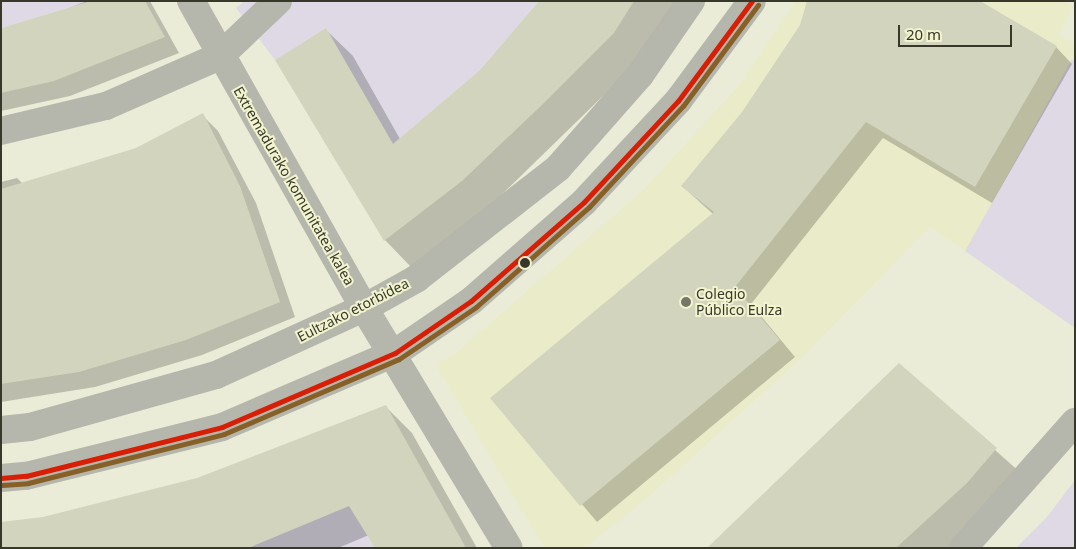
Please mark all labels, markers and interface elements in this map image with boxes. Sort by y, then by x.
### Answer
scale bar [901,15,1015,47]
text: 20 m [906,24,941,44]
street label: Extremadurako komunitatea kalea [230,84,358,288]
unlabelled marker [520,258,530,268]
street label: Eultzako etorbidea [294,275,412,345]
place label: Colegio Público Eulza [696,286,782,318]
marker: Colegio Público Eulza [680,296,692,308]

